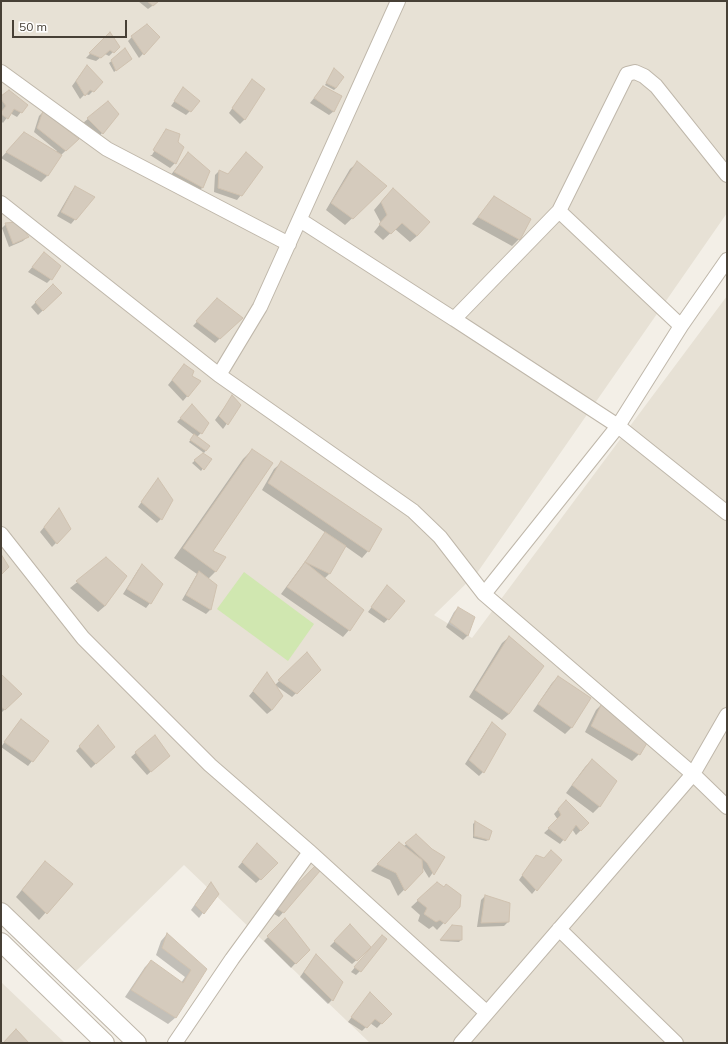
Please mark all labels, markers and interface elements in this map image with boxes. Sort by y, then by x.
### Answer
scale bar [14,12,129,38]
text: 50 m [19,19,47,34]

